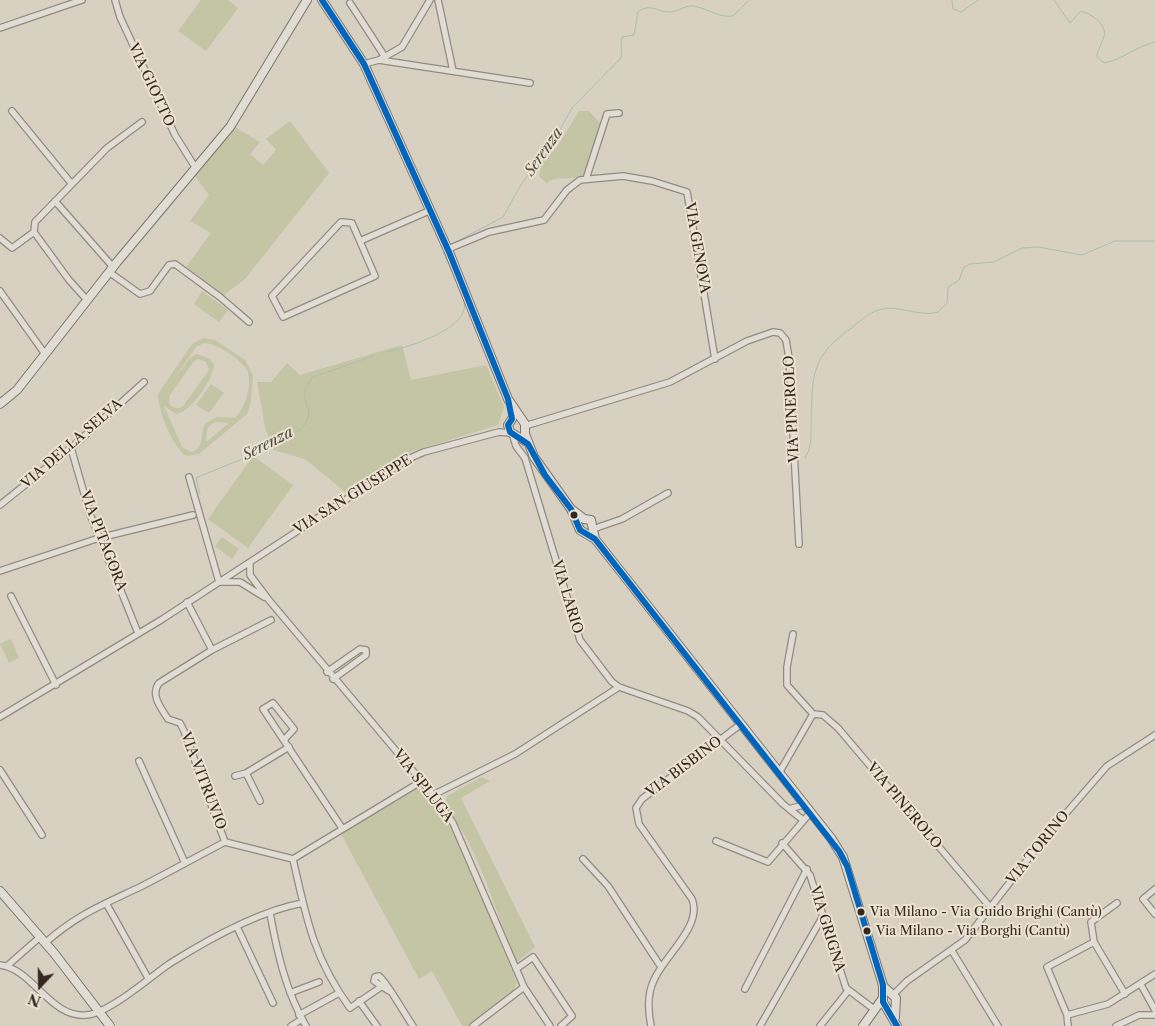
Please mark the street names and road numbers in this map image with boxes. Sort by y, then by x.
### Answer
street label: VIA GIOTTO [124,41,178,129]
street label: VIA GENOVA [681,201,713,295]
street label: VIA PINEROLO [781,355,803,463]
street label: VIA DELLA SELVA [18,396,126,492]
street label: VIA SAN GIUSEPPE [291,452,415,538]
street label: VIA PITAGORA [76,488,130,594]
street label: VIA LARIO [548,558,586,636]
street label: VIA VITRUVIO [177,730,229,832]
street label: VIA BISBINO [643,733,725,801]
street label: VIA SPLUGA [389,746,457,826]
street label: VIA PINEROLO [863,759,945,853]
street label: VIA TORINO [1003,808,1073,888]
street label: VIA GRIGNA [806,884,848,974]

